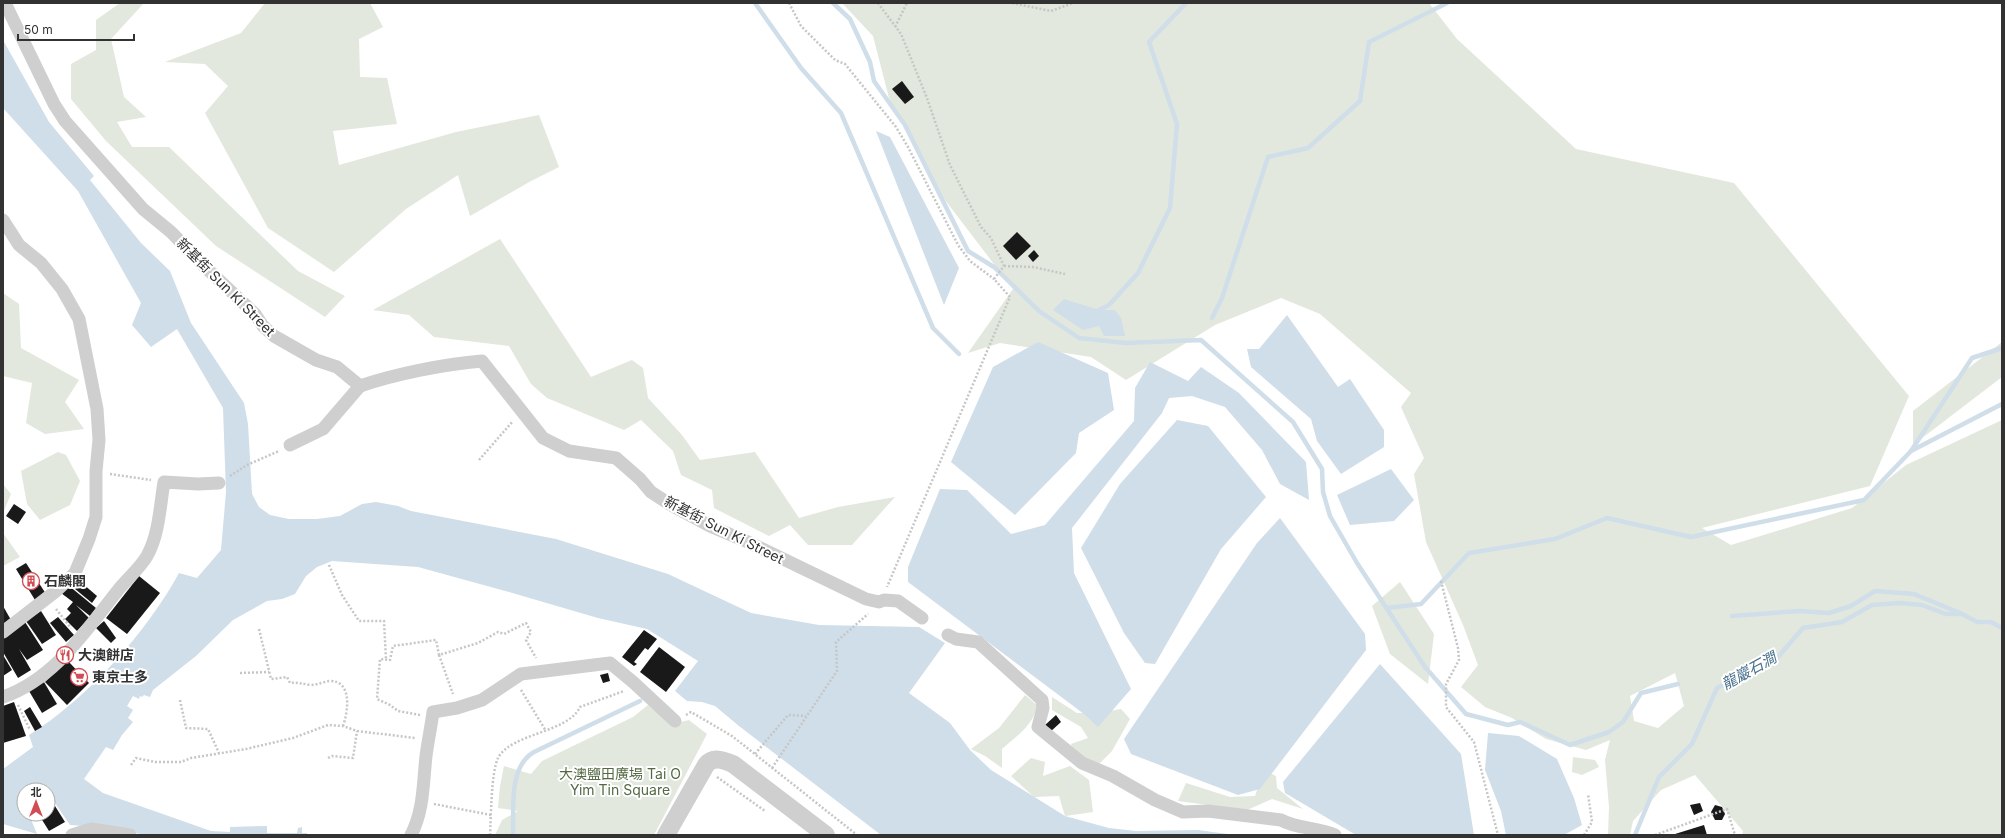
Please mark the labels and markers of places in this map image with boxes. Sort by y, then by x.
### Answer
building icon: 石麟閣 [21,571,41,591]
place label: 石麟閣 [44,572,86,589]
restaurant icon: 大澳餅店 [55,645,75,665]
place label: 大澳餅店 [78,646,134,663]
supermarket icon: 東京士多 [69,667,89,687]
place label: 東京士多 [92,668,148,685]

